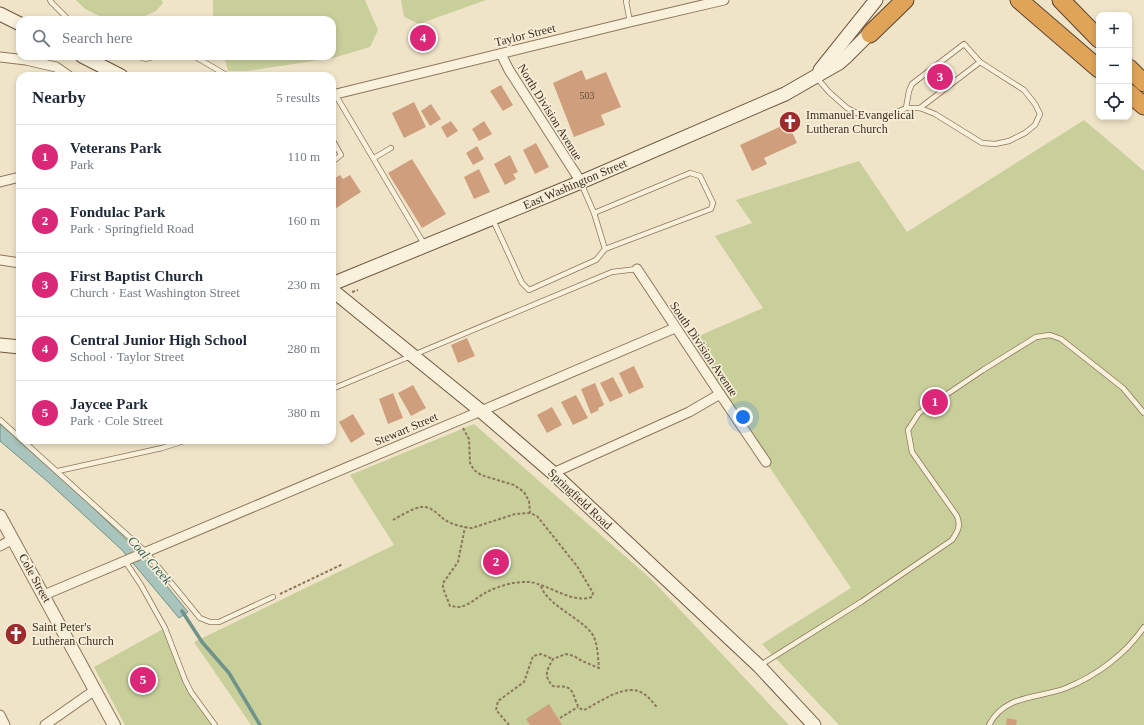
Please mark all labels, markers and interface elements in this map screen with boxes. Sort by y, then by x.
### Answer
map controls [1096,12,1132,120]
button: + [1096,12,1132,48]
search box [16,16,336,60]
street label: Taylor Street [493,21,557,49]
pin: 4 [410,23,436,53]
icon: search [30,27,52,49]
text: Search here [62,30,132,46]
button: − [1096,48,1132,84]
street label: North Division Avenue [515,61,585,163]
pin: 3 [927,62,953,92]
button: locate [1096,84,1132,120]
text: Nearby [32,88,86,107]
text: 5 results [276,90,320,105]
house number: 503 [580,90,595,101]
place label: Immanuel Evangelical Lutheran Church [806,108,915,136]
church icon: Immanuel Evangelical Lutheran Church [777,109,803,135]
text: Veterans Park [70,140,162,156]
text: 1 [42,149,48,164]
text: 110 m [288,149,320,164]
street label: East Washington Street [521,156,630,212]
text: Park [70,157,94,172]
text: Fondulac Park [70,204,165,220]
text: 2 [42,213,48,228]
text: 160 m [287,213,320,228]
text: Park · Springfield Road [70,221,194,236]
text: First Baptist Church [70,268,203,284]
text: 3 [42,277,48,292]
text: 230 m [287,277,320,292]
text: Church · East Washington Street [70,285,240,300]
street label: South Division Avenue [667,299,741,399]
text: Central Junior High School [70,332,247,348]
text: 4 [42,341,48,356]
text: 280 m [287,341,320,356]
text: School · Taylor Street [70,349,184,364]
pin: 1 [922,387,948,417]
text: Jaycee Park [70,396,148,412]
text: 5 [42,405,48,420]
text: 380 m [287,405,320,420]
your location [733,407,753,427]
street label: Stewart Street [372,409,440,449]
text: Park · Cole Street [70,413,163,428]
street label: Springfield Road [545,466,615,532]
water label: Coal Creek [125,533,175,587]
pin: 2 [483,547,509,577]
street label: Cole Street [16,551,54,605]
place label: Saint Peter's Lutheran Church [32,620,114,648]
church icon: Saint Peter's Lutheran Church [3,621,29,647]
pin: 5 [130,665,156,695]

